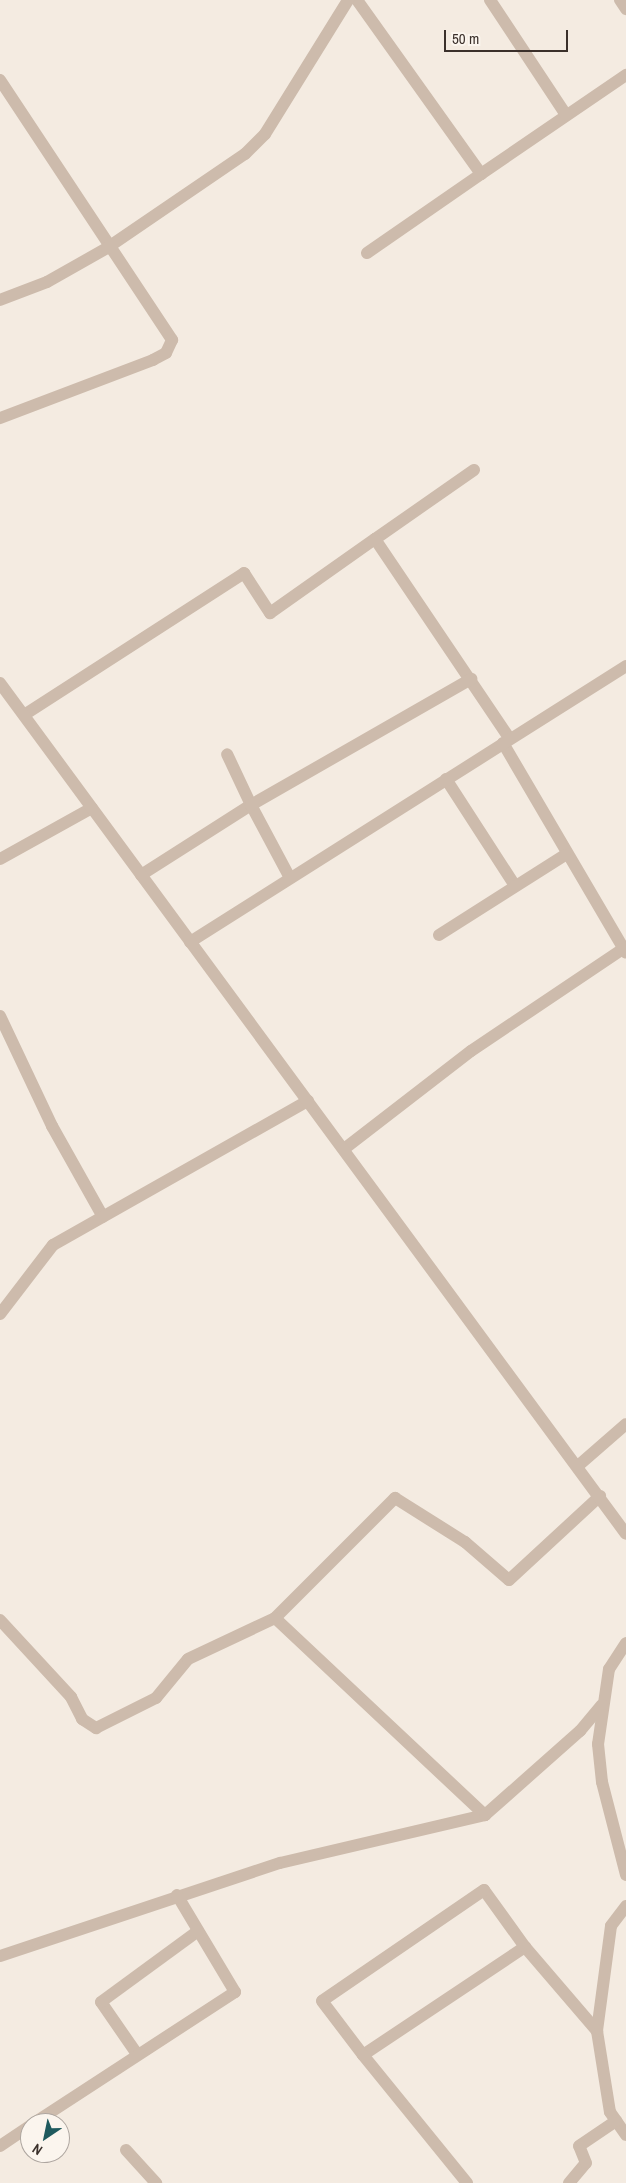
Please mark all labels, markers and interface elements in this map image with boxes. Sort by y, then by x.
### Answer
scale bar [446,20,570,52]
text: 50 m [452,28,479,49]
north arrow [20,2113,70,2163]
text: N [29,2140,46,2159]

